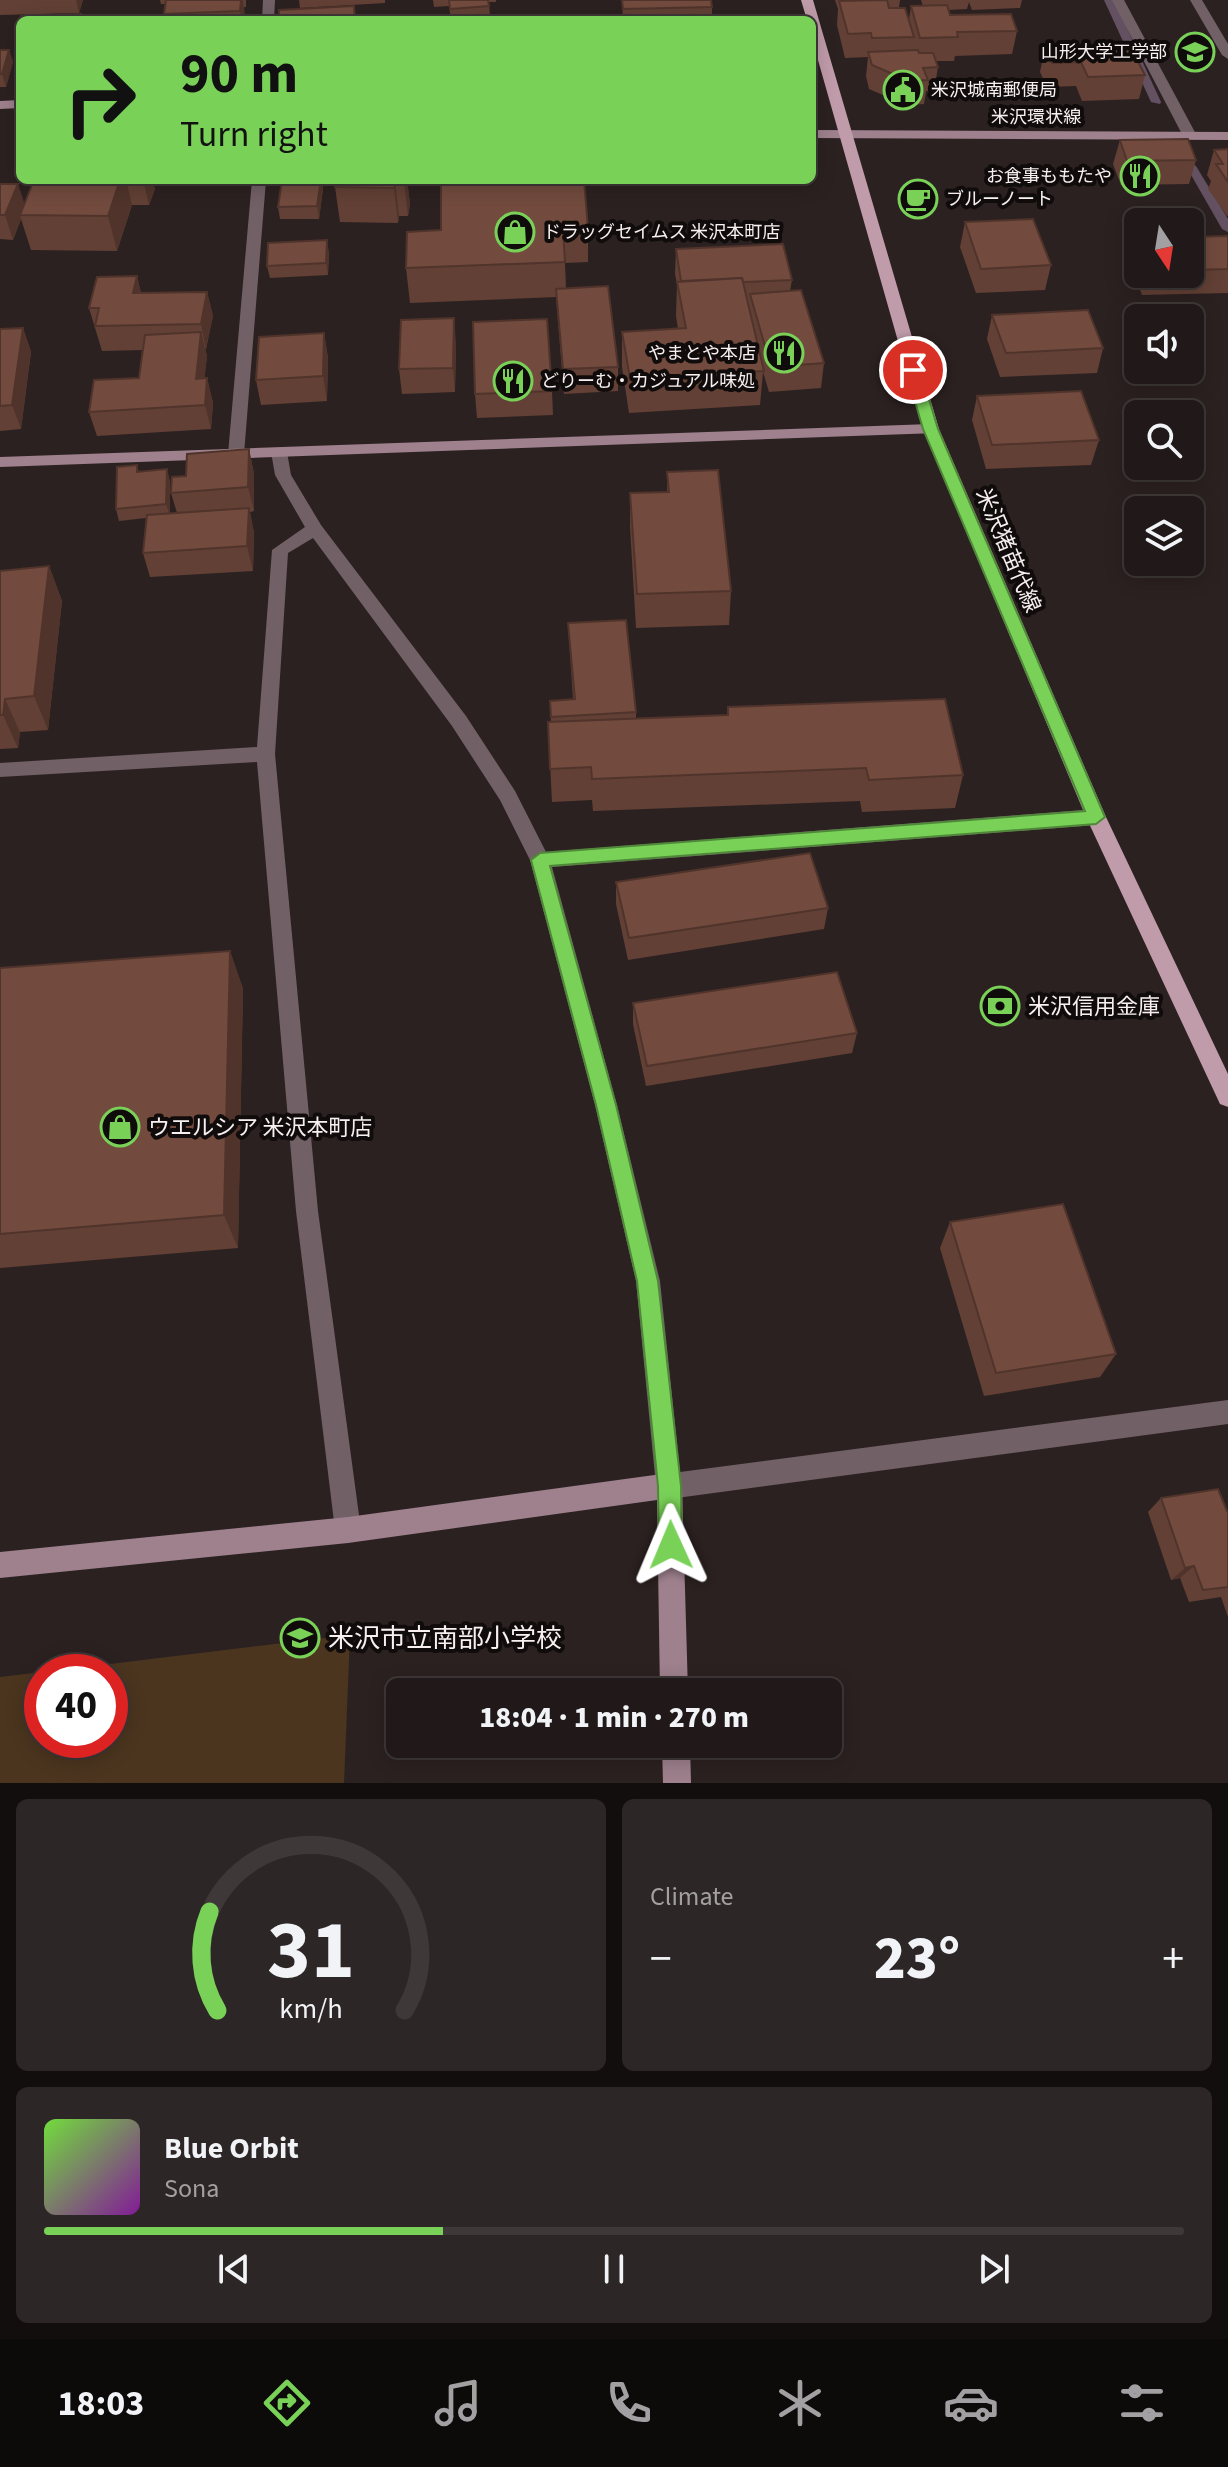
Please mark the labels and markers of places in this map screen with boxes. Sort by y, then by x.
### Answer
school or university icon: 山形大学工学部 [1174,31,1216,73]
place label: 山形大学工学部 [1041,40,1167,65]
public building icon: 米沢城南郵便局 [882,69,924,111]
place label: 米沢城南郵便局 [931,78,1057,103]
restaurant icon: お食事ももたや [1119,155,1161,197]
place label: お食事ももたや [986,164,1112,189]
cafe icon: ブルーノート [897,178,939,220]
place label: ブルーノート [946,187,1053,212]
shop icon: ドラッグセイムス 米沢本町店 [494,211,536,253]
place label: ドラッグセイムス 米沢本町店 [543,220,780,245]
restaurant icon: やまとや本店 [763,332,805,374]
pin [879,336,947,404]
place label: やまとや本店 [648,341,756,366]
restaurant icon: どりーむ・カジュアル味処 [492,360,534,402]
place label: どりーむ・カジュアル味処 [541,369,755,394]
bank icon: 米沢信用金庫 [979,985,1021,1027]
place label: 米沢信用金庫 [1028,991,1160,1023]
shop icon: ウエルシア 米沢本町店 [99,1106,141,1148]
place label: ウエルシア 米沢本町店 [148,1112,372,1144]
school or university icon: 米沢市立南部小学校 [279,1617,321,1659]
place label: 米沢市立南部小学校 [328,1620,562,1657]

